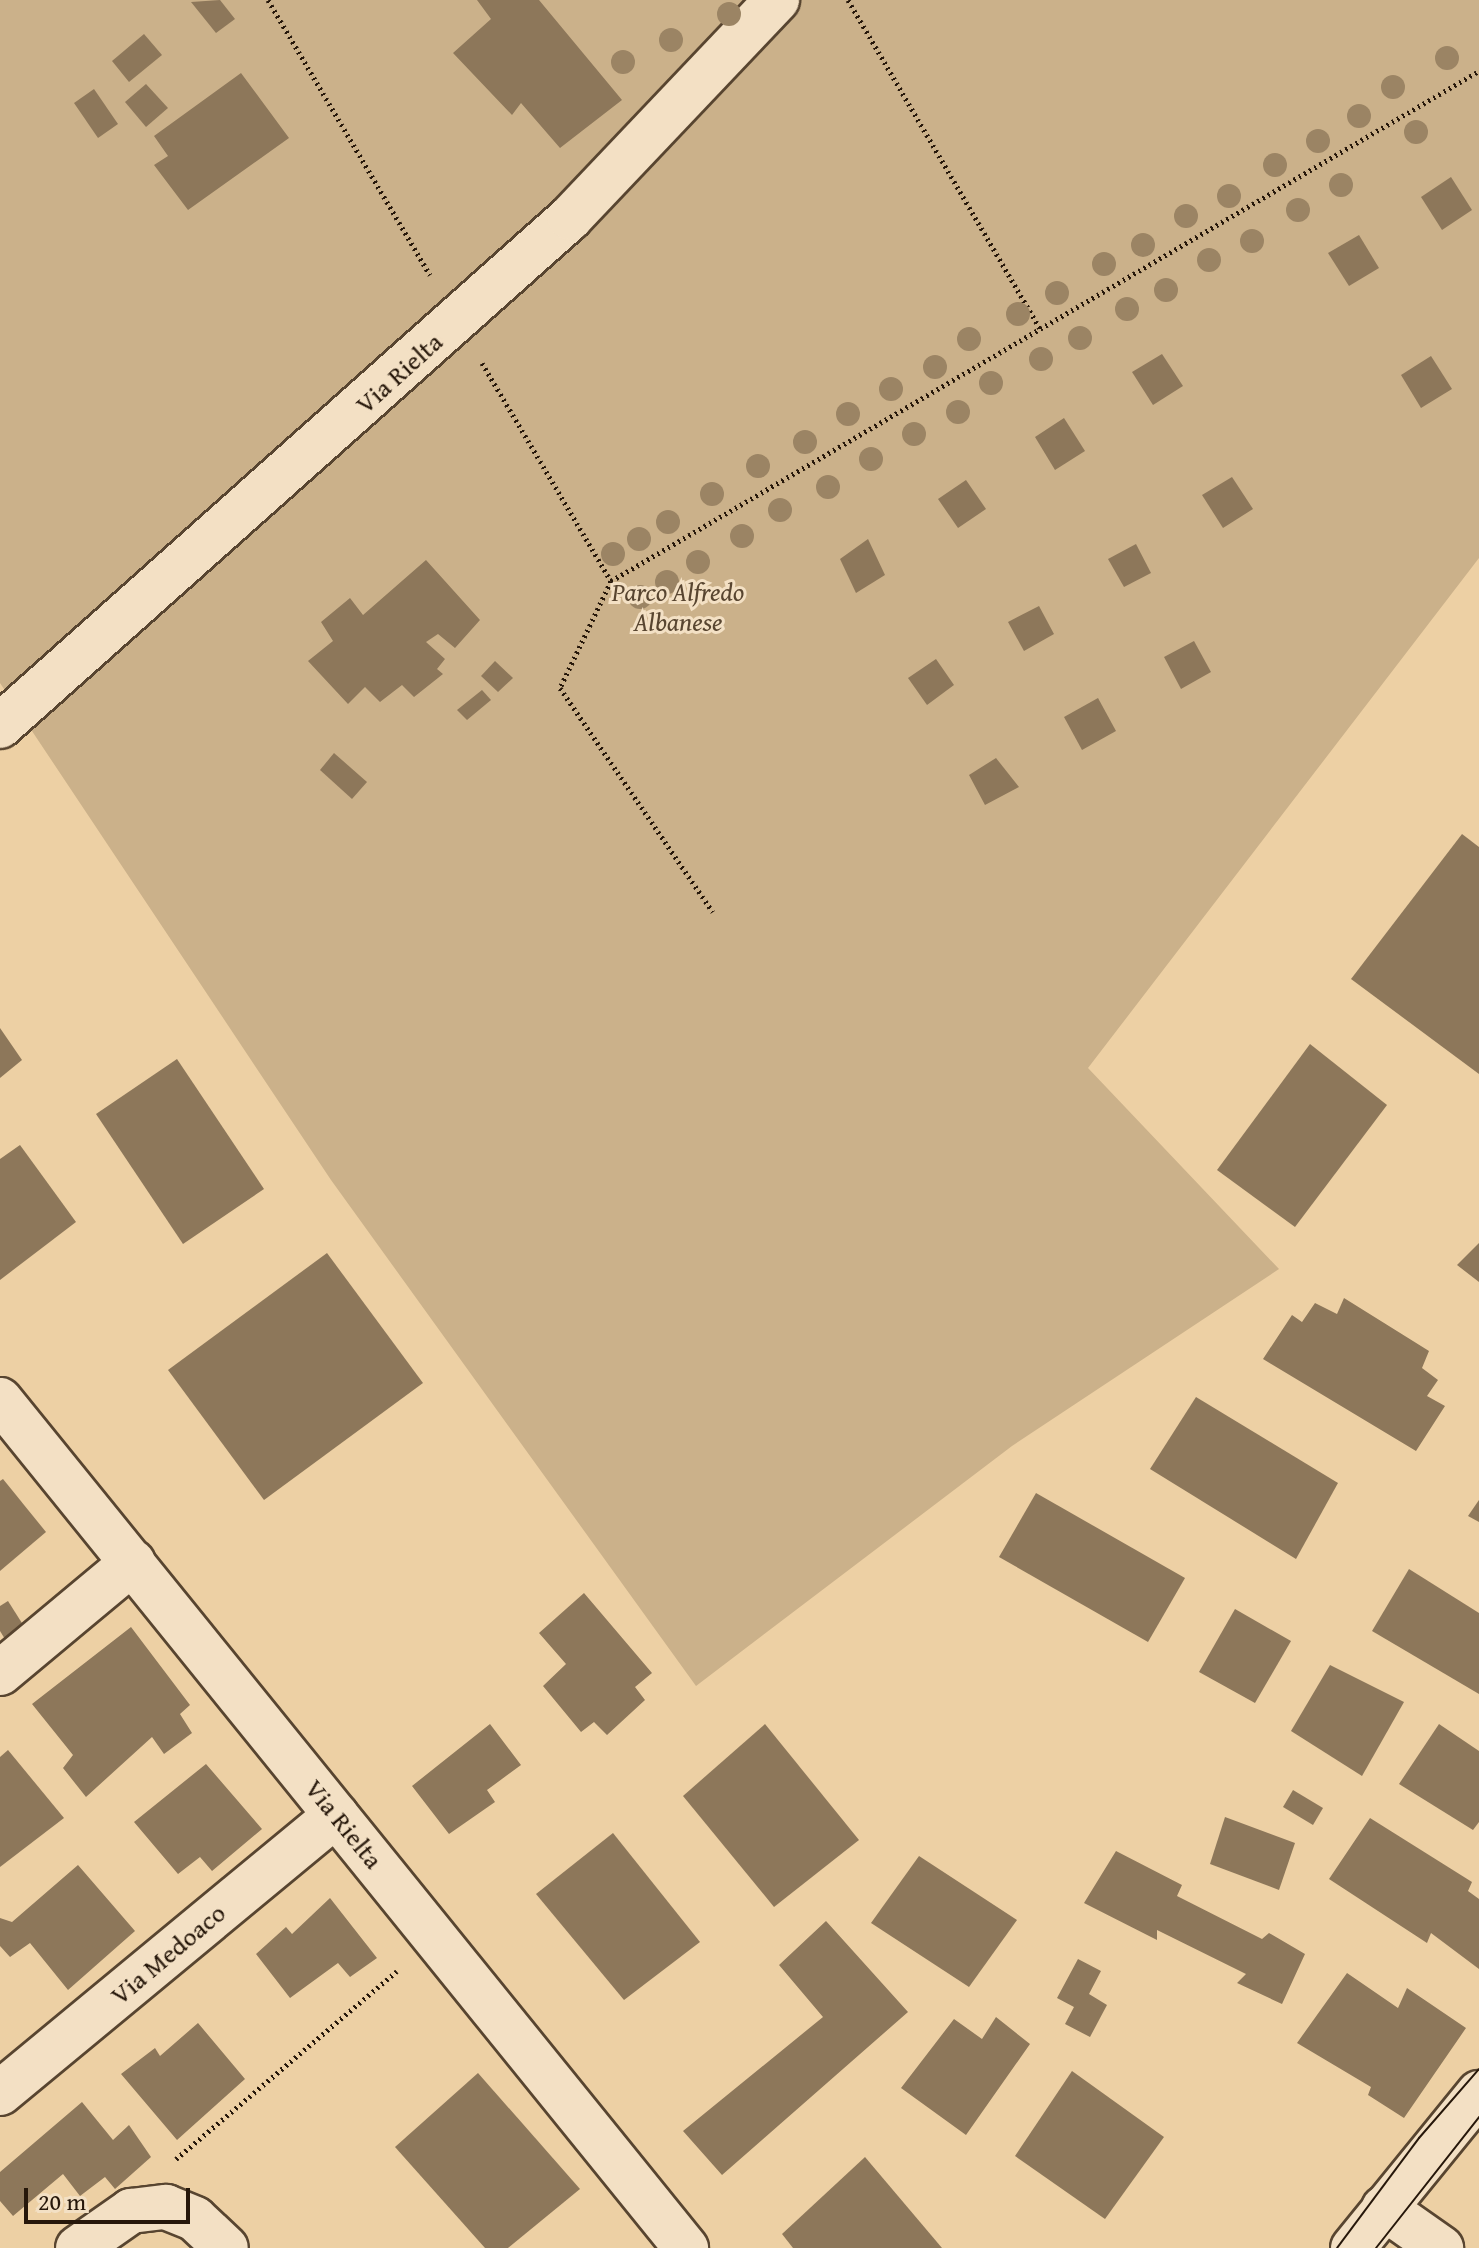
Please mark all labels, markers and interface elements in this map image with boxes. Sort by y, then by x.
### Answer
street label: Via Rielta [349,326,449,420]
park label: Parco Alfredo Albanese [612,576,744,638]
street label: Via Rielta [299,1773,389,1875]
street label: Via Medoaco [104,1897,232,2011]
scale bar [28,2172,194,2222]
text: 20 m [38,2184,86,2219]

